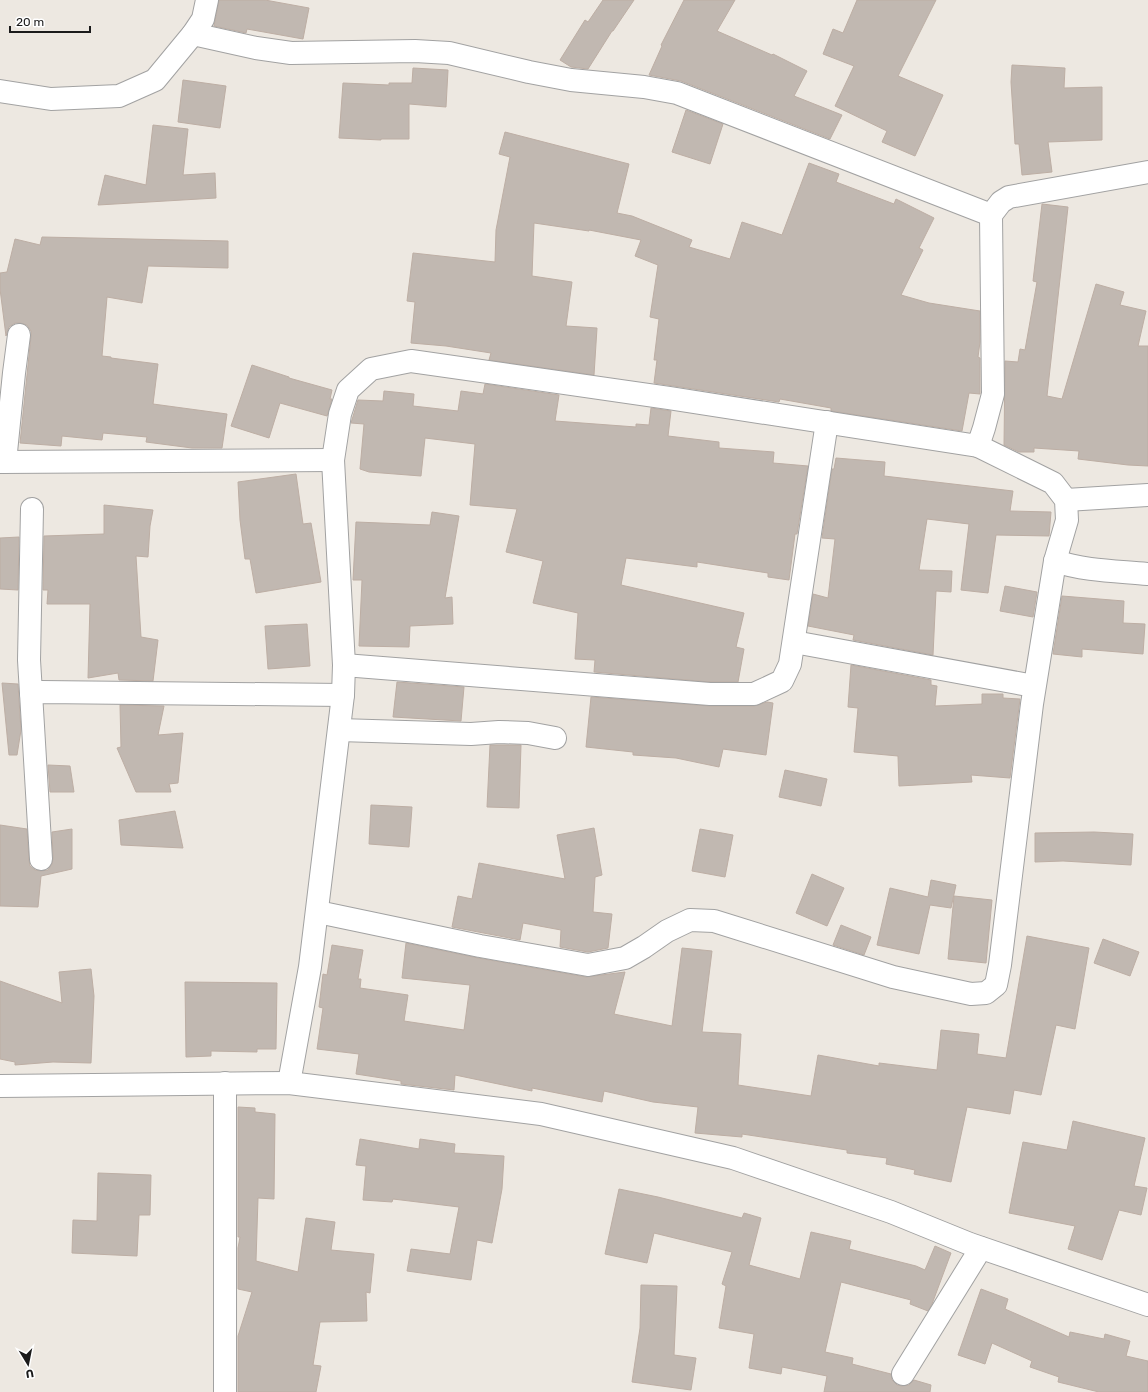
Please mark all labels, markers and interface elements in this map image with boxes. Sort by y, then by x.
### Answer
scale bar [10,8,90,34]
text: 20 m [16,15,44,29]
north arrow [8,1344,48,1384]
text: U [25,1366,35,1380]

